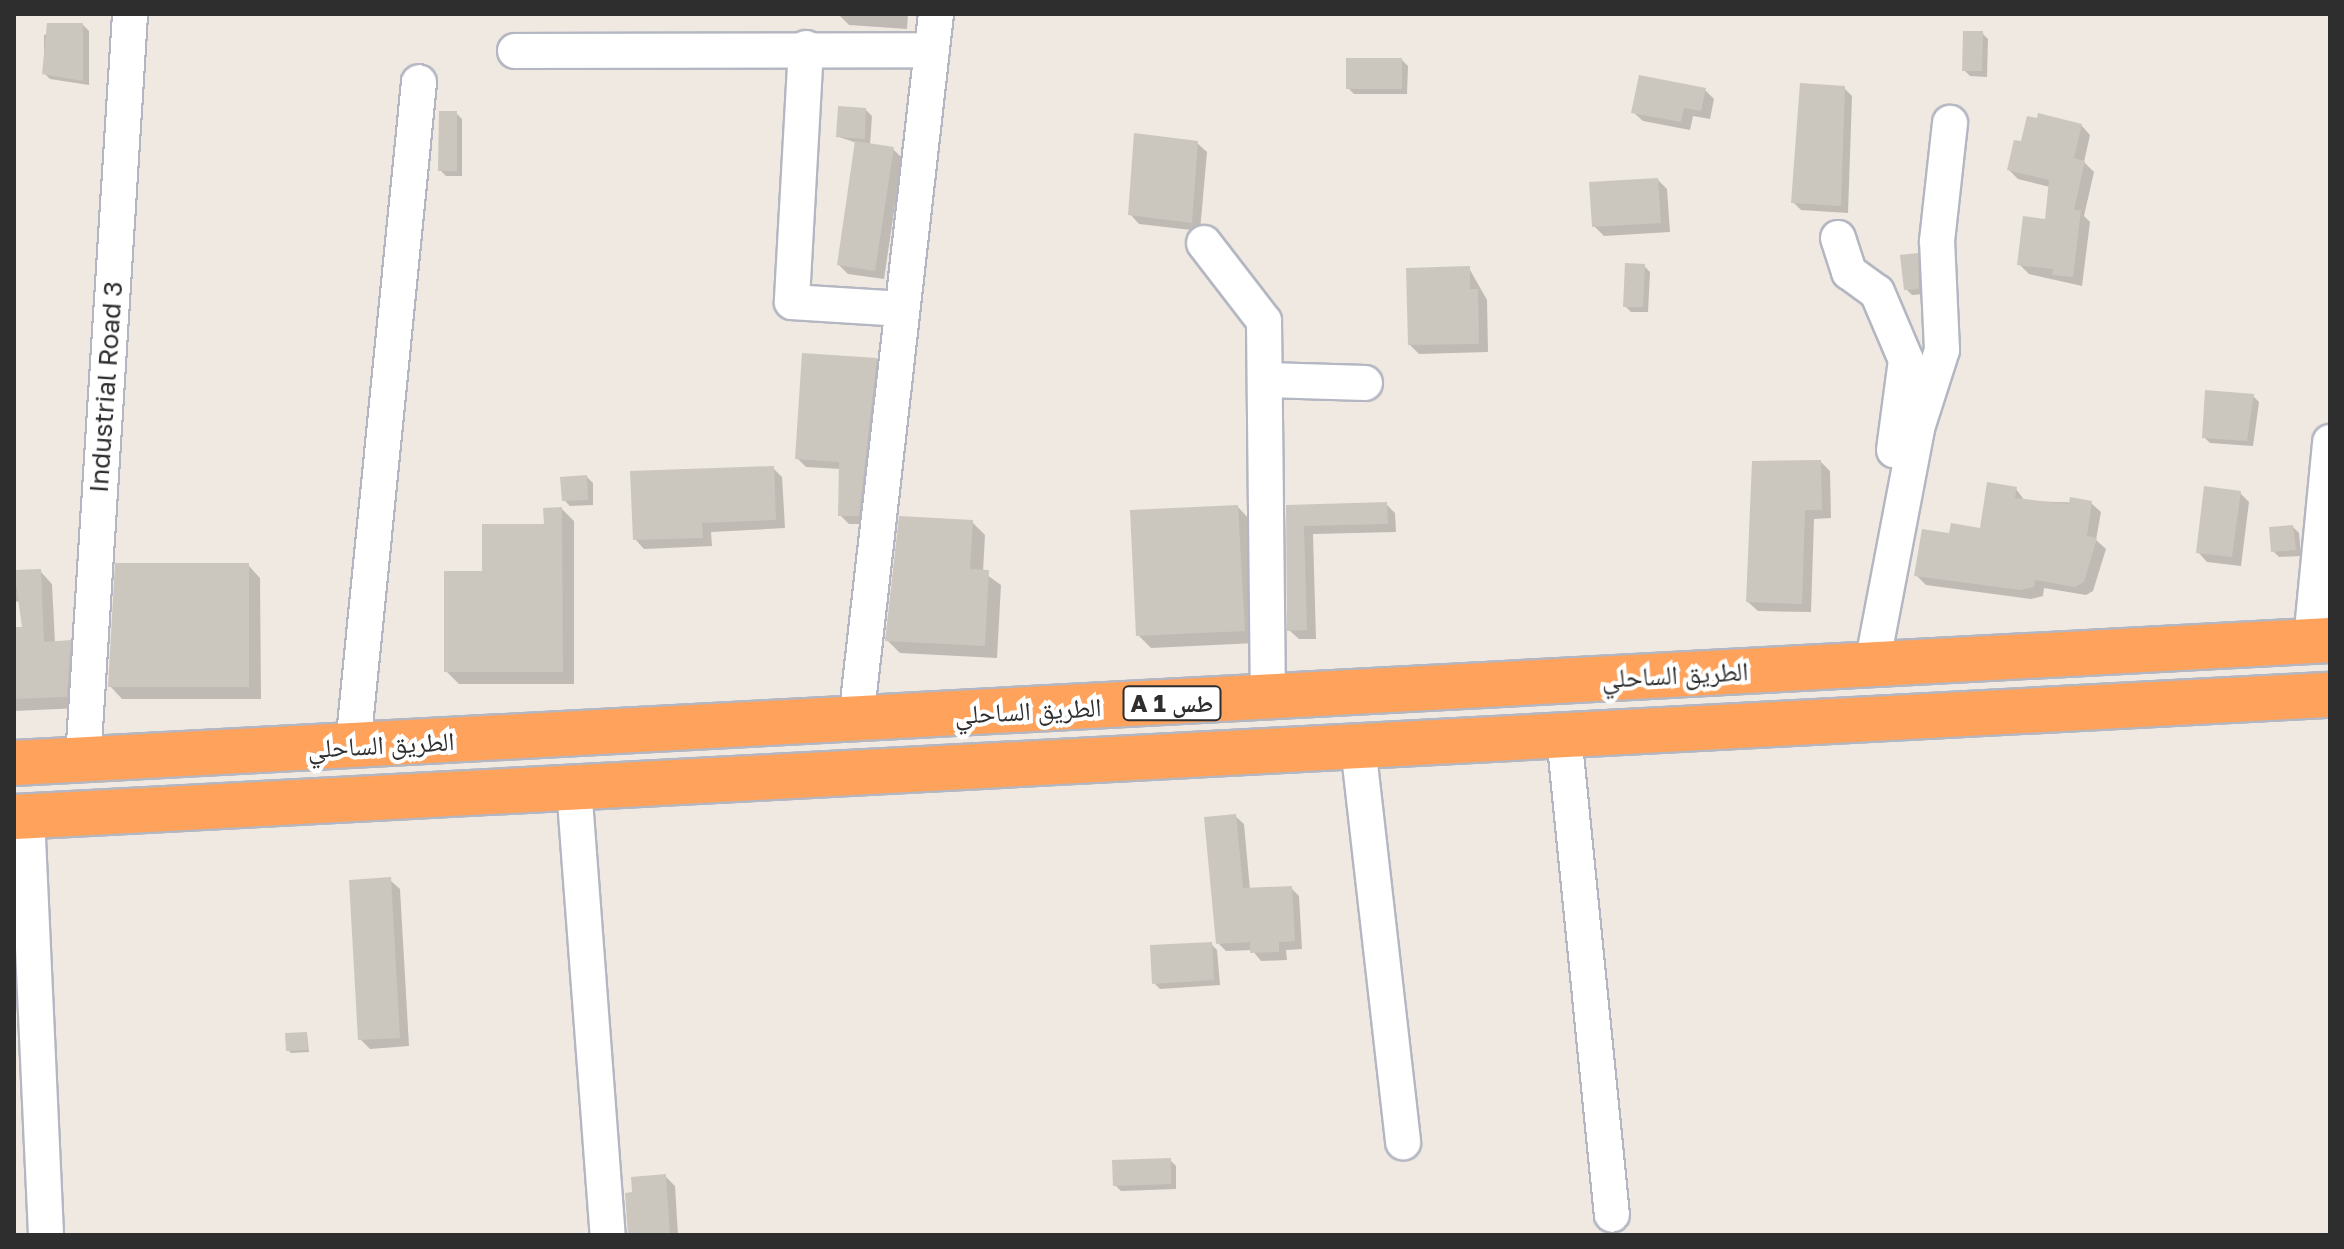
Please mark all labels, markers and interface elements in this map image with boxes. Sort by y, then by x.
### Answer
street label: Industrial Road 3 [83,280,129,494]
street label: الطريق الساحلي [1601,656,1749,694]
road number: A 1 طس [1122,683,1222,723]
street label: الطريق الساحلي [954,692,1102,730]
street label: الطريق الساحلي [307,726,455,764]

